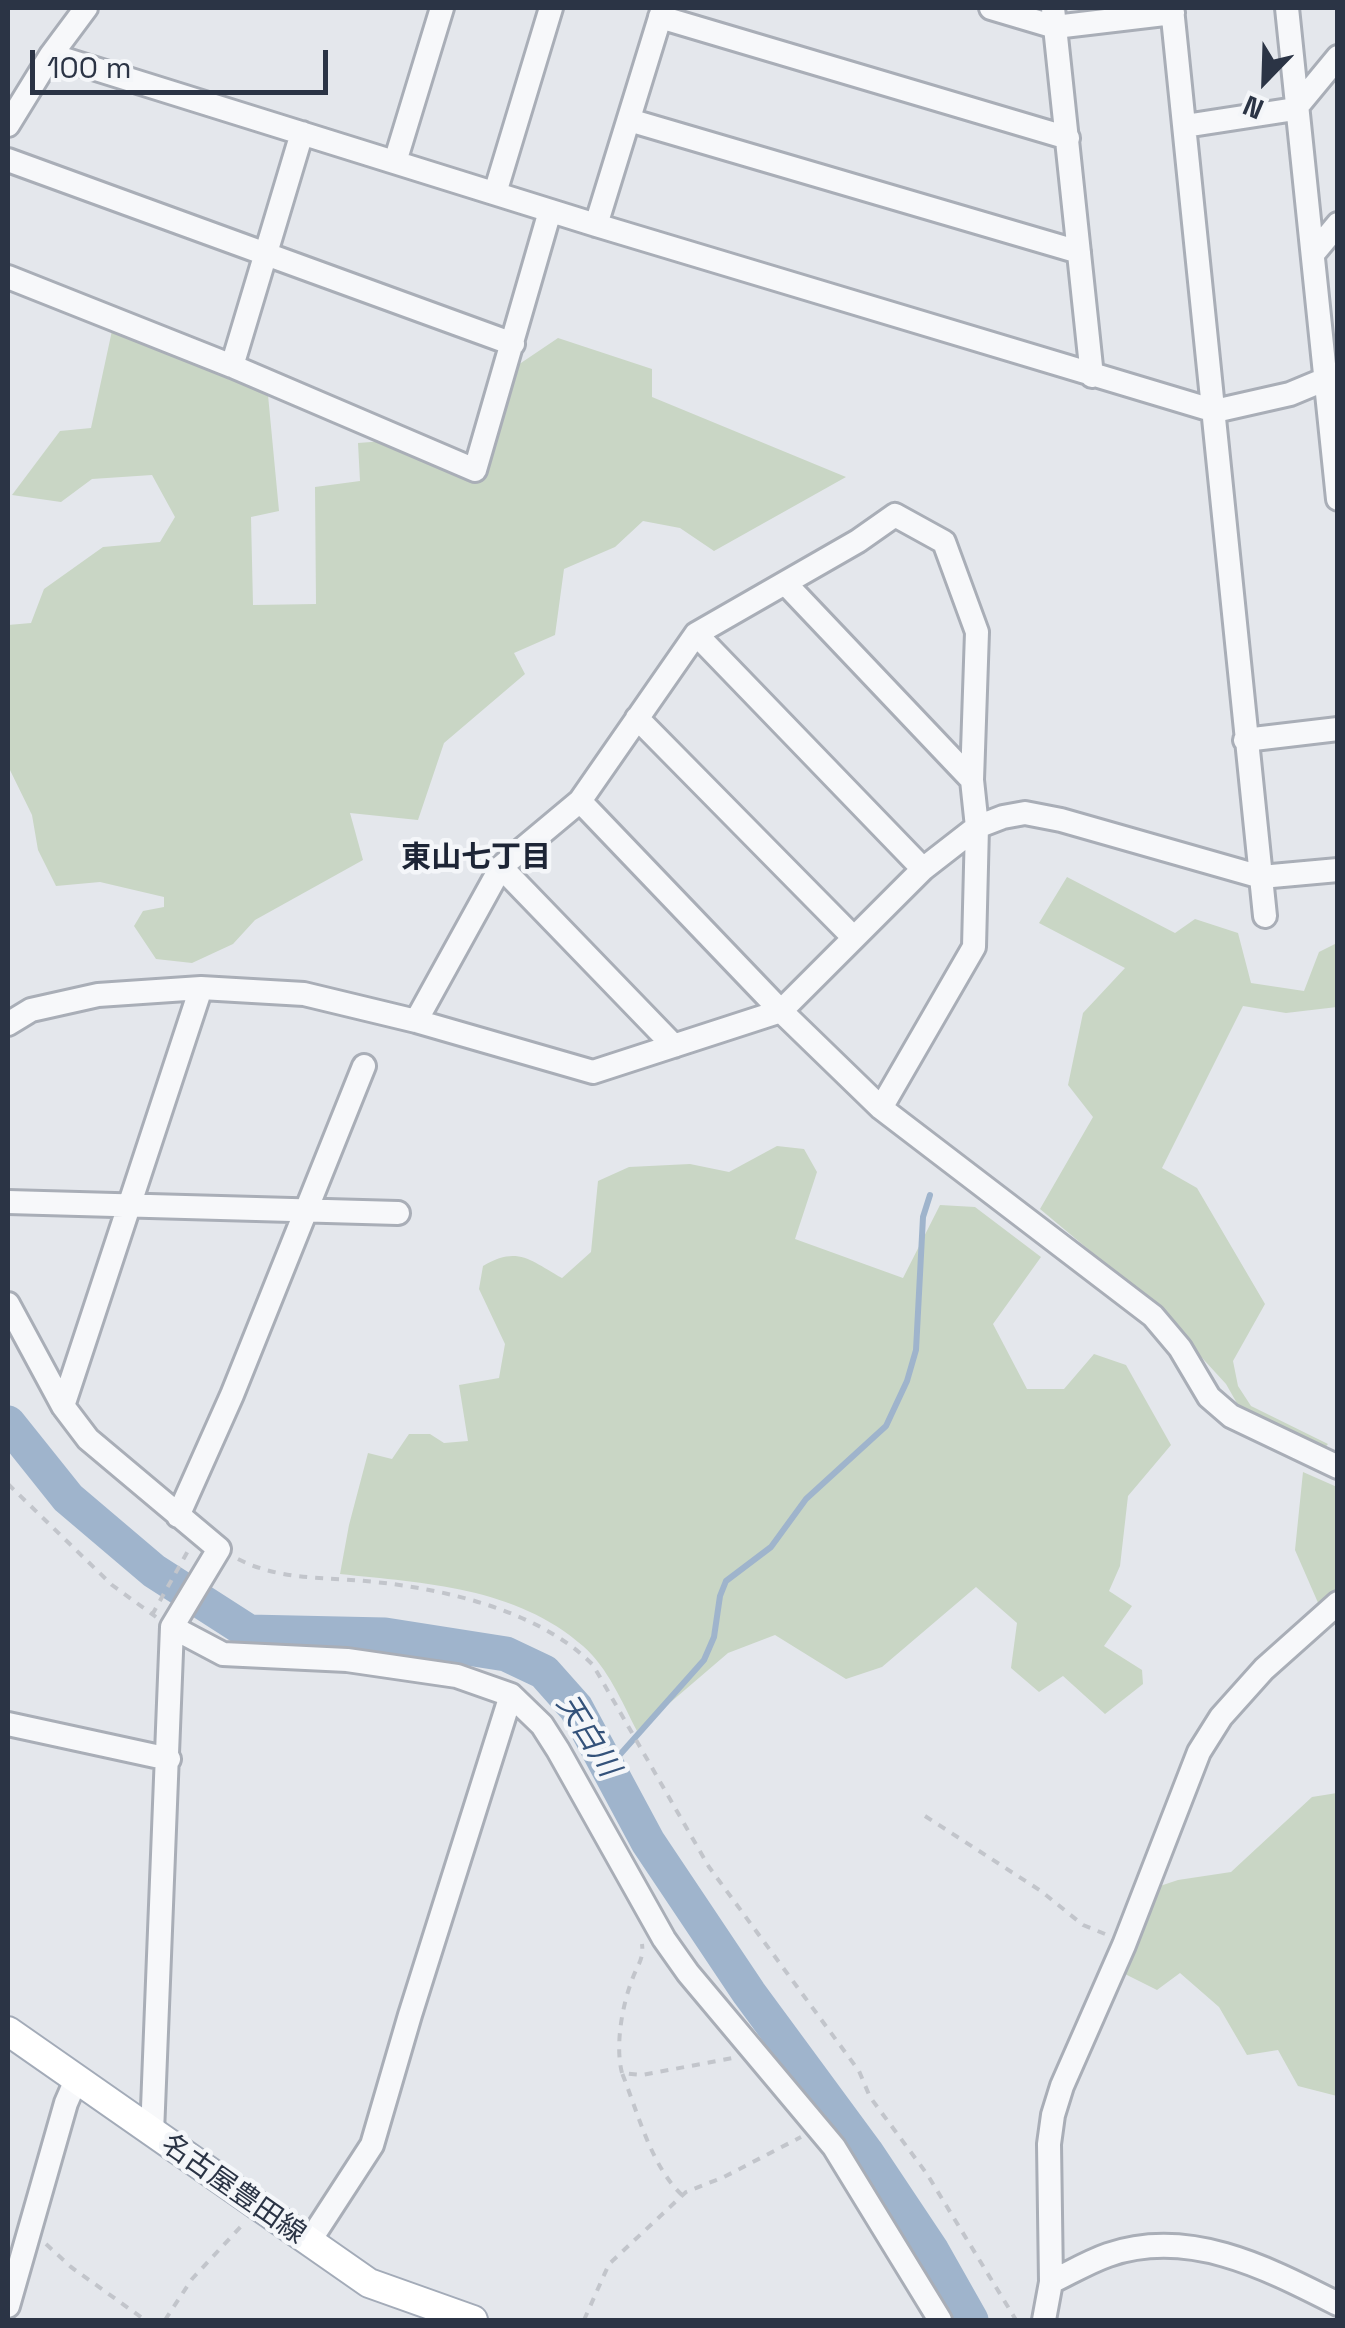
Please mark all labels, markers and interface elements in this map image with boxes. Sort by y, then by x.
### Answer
scale bar [35,30,332,92]
north arrow [1215,30,1315,130]
text: 100 m [47,48,132,87]
text: N [1238,87,1269,128]
district label: 東山七丁目 [401,841,551,877]
water label: 天白川 [548,1688,626,1784]
street label: 名古屋豊田線 [155,2128,311,2252]

